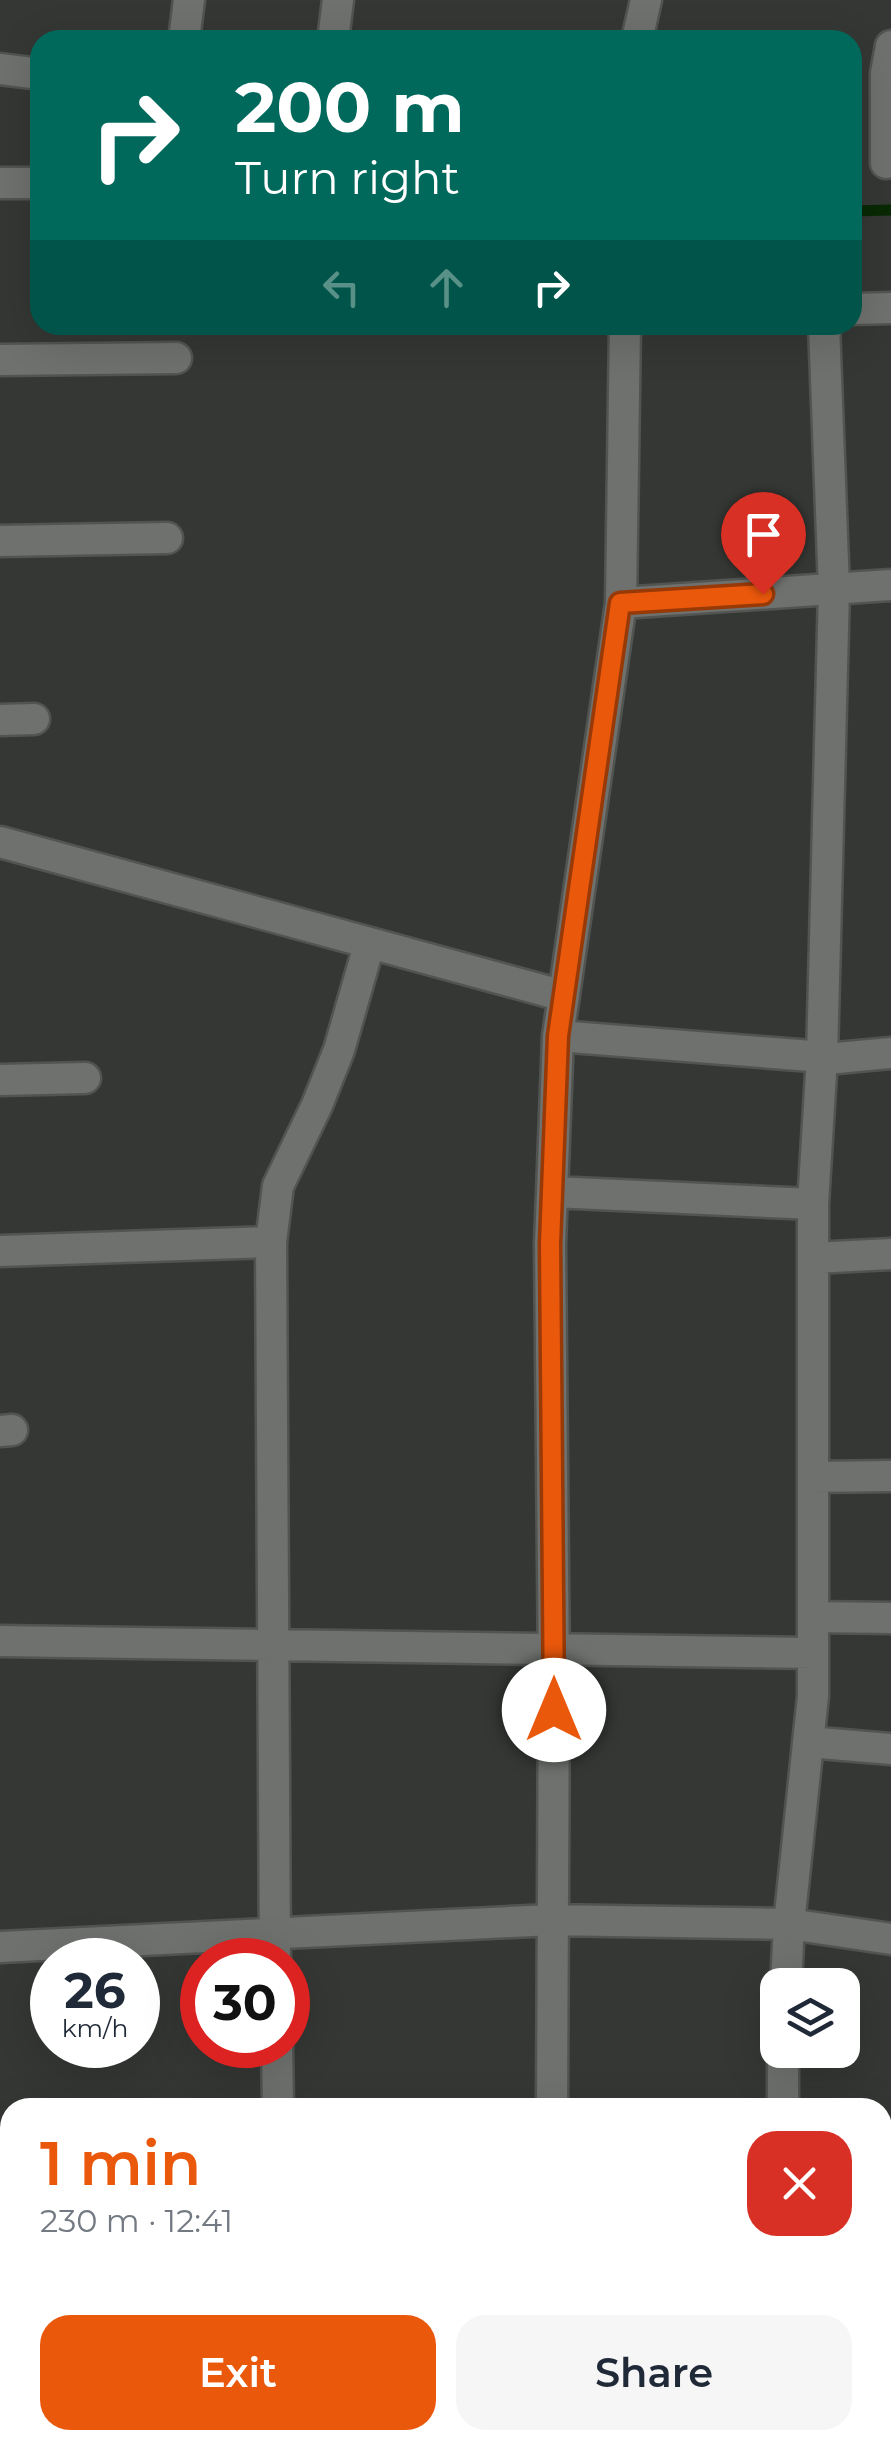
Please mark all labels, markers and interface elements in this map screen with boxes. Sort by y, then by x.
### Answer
text: 200 m [235,64,465,150]
icon: right [70,70,200,200]
text: Turn right [235,150,460,205]
icon: left [314,260,369,315]
icon: ahead [419,260,474,315]
icon: right [524,260,579,315]
pin [721,492,806,595]
icon: arrive [736,507,791,562]
position arrow [502,1658,606,1762]
speed limit sign: 30 [180,1938,310,2068]
text: 26 [64,1960,126,2021]
map controls [760,1968,860,2068]
button: layers [760,1968,860,2068]
text: km/h [62,2013,128,2043]
text: 1 min [40,2127,201,2200]
button: close [747,2131,852,2236]
text: 230 m · 12:41 [40,2201,233,2240]
button: Exit [40,2315,436,2430]
button: Share [456,2315,852,2430]

